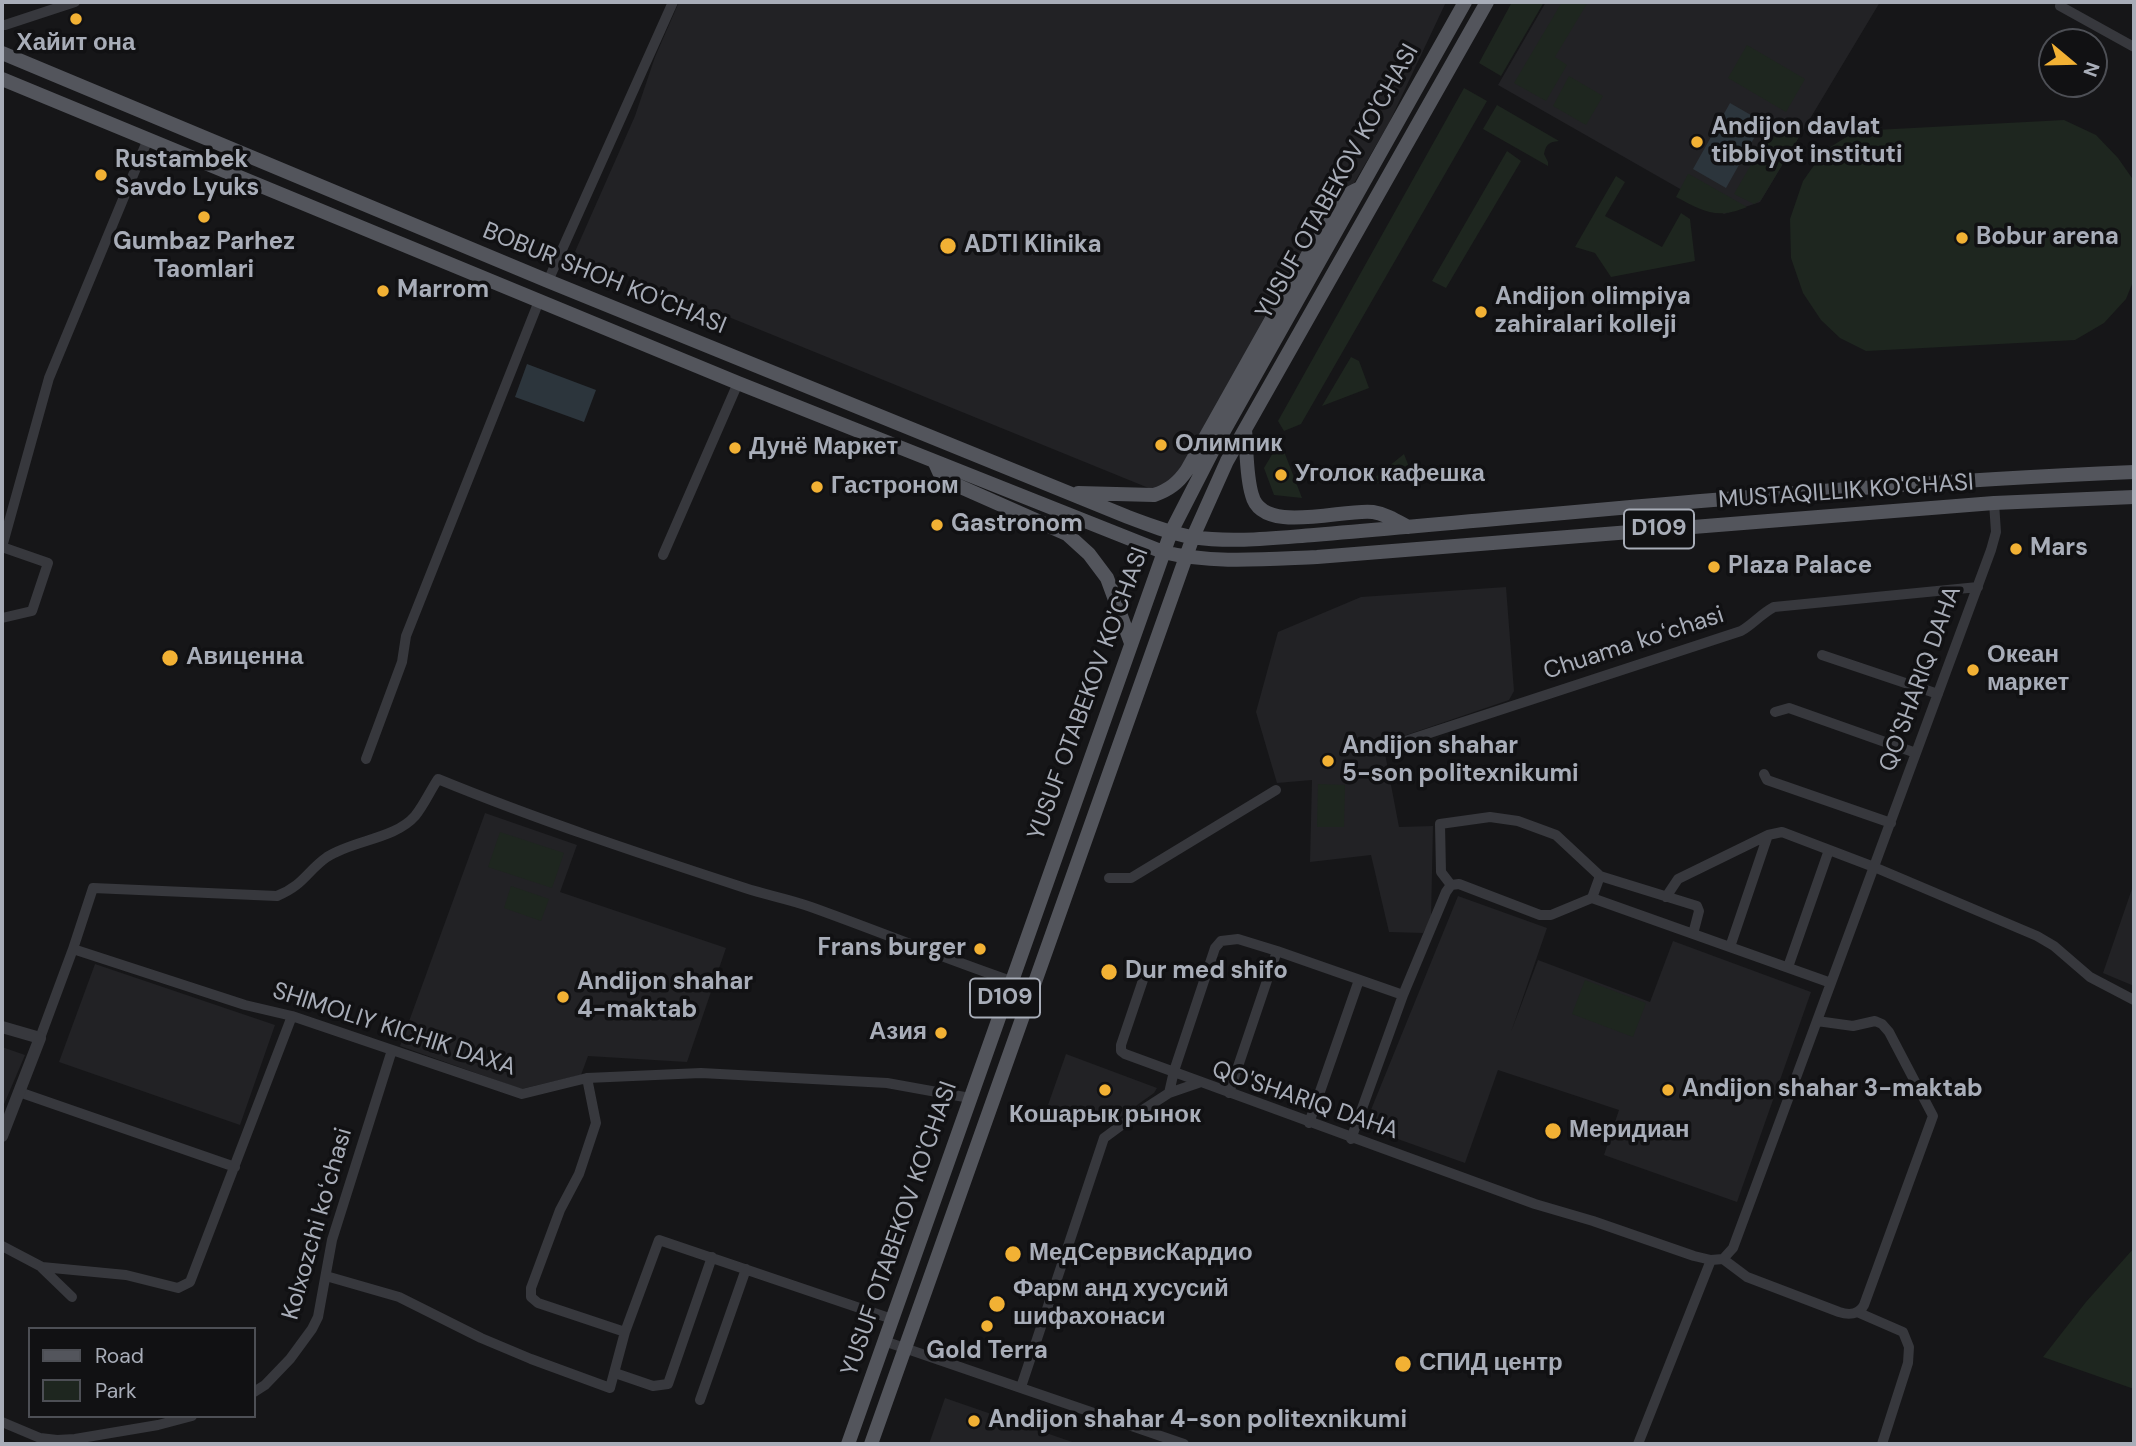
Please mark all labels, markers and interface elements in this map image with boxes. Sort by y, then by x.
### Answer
marker: Хайит она [68,11,84,27]
north arrow [2038,28,2108,98]
place label: Хайит она [17,30,135,58]
street label: YUSUF OTABEKOV KO'CHASI [1250,40,1426,324]
text: N [2077,59,2106,80]
place label: Andijon davlat tibbiyot instituti [1711,114,1903,170]
marker: Andijon davlat tibbiyot instituti [1689,134,1705,150]
place label: Rustambek Savdo Lyuks [115,147,259,203]
marker: Rustambek Savdo Lyuks [93,167,109,183]
marker: Gumbaz Parhez Taomlari [196,209,212,225]
street label: BOBUR SHOH KO'CHASI [478,217,730,341]
place label: Bobur arena [1976,224,2119,252]
place label: Gumbaz Parhez Taomlari [113,229,295,285]
marker: Bobur arena [1954,230,1970,246]
place label: ADTI Klinika [964,232,1101,260]
marker: ADTI Klinika [938,236,958,256]
place label: Marrom [397,277,489,305]
marker: Marrom [375,283,391,299]
place label: Andijon olimpiya zahiralari kolleji [1495,284,1691,340]
marker: Andijon olimpiya zahiralari kolleji [1473,304,1489,320]
place label: Олимпик [1175,431,1282,459]
place label: Дунё Маркет [749,434,898,462]
marker: Олимпик [1153,437,1169,453]
marker: Дунё Маркет [727,440,743,456]
place label: Уголок кафешка [1295,461,1485,489]
marker: Уголок кафешка [1273,467,1289,483]
street label: MUSTAQILLIK KO'CHASI [1717,469,1975,515]
place label: Гастроном [831,473,959,501]
marker: Гастроном [809,479,825,495]
road number: D109 [1624,509,1694,548]
place label: Gastronom [951,511,1083,539]
marker: Gastronom [929,517,945,533]
place label: Mars [2030,535,2088,563]
marker: Mars [2008,541,2024,557]
street label: YUSUF OTABEKOV KO'CHASI [1023,544,1155,844]
place label: Plaza Palace [1728,553,1872,581]
marker: Plaza Palace [1706,559,1722,575]
street label: QO'SHARIQ DAHA [1874,582,1968,776]
street label: Chuama koʻchasi [1540,601,1728,687]
place label: Океан маркет [1987,642,2069,698]
place label: Авиценна [186,644,303,672]
marker: Авиценна [160,648,180,668]
marker: Океан маркет [1965,662,1981,678]
place label: Andijon shahar 5-son politexnikumi [1342,733,1579,789]
marker: Andijon shahar 5-son politexnikumi [1320,753,1336,769]
place label: Frans burger [817,935,966,963]
marker: Frans burger [972,941,988,957]
place label: Dur med shifo [1125,958,1288,986]
marker: Dur med shifo [1099,962,1119,982]
place label: Andijon shahar 4-maktab [577,969,753,1025]
street label: SHIMOLIY KICHIK DAXA [269,977,519,1083]
road number: D109 [970,979,1040,1018]
marker: Andijon shahar 4-maktab [555,989,571,1005]
place label: Азия [869,1019,927,1047]
marker: Азия [933,1025,949,1041]
street label: QO'SHARIQ DAHA [1208,1056,1402,1146]
place label: Andijon shahar 3-maktab [1682,1076,1983,1104]
street label: YUSUF OTABEKOV KO'CHASI [836,1078,964,1380]
marker: Кошарык рынок [1097,1082,1113,1098]
marker: Andijon shahar 3-maktab [1660,1082,1676,1098]
place label: Кошарык рынок [1009,1102,1201,1130]
place label: Меридиан [1569,1117,1690,1145]
marker: Меридиан [1543,1121,1563,1141]
street label: Kolxozchi koʻchasi [277,1125,359,1323]
place label: МедСервисКардио [1029,1240,1253,1268]
marker: МедСервисКардио [1003,1244,1023,1264]
place label: Фарм анд хусусий шифахонаси [1013,1276,1229,1332]
marker: Фарм анд хусусий шифахонаси [987,1294,1007,1314]
marker: Gold Terra [979,1318,995,1334]
legend [28,1327,256,1418]
place label: Gold Terra [926,1338,1048,1366]
text: Road [95,1342,144,1370]
place label: СПИД центр [1419,1350,1563,1378]
marker: СПИД центр [1393,1354,1413,1374]
text: Park [95,1377,136,1405]
place label: Andijon shahar 4-son politexnikumi [988,1407,1407,1435]
marker: Andijon shahar 4-son politexnikumi [966,1413,982,1429]

